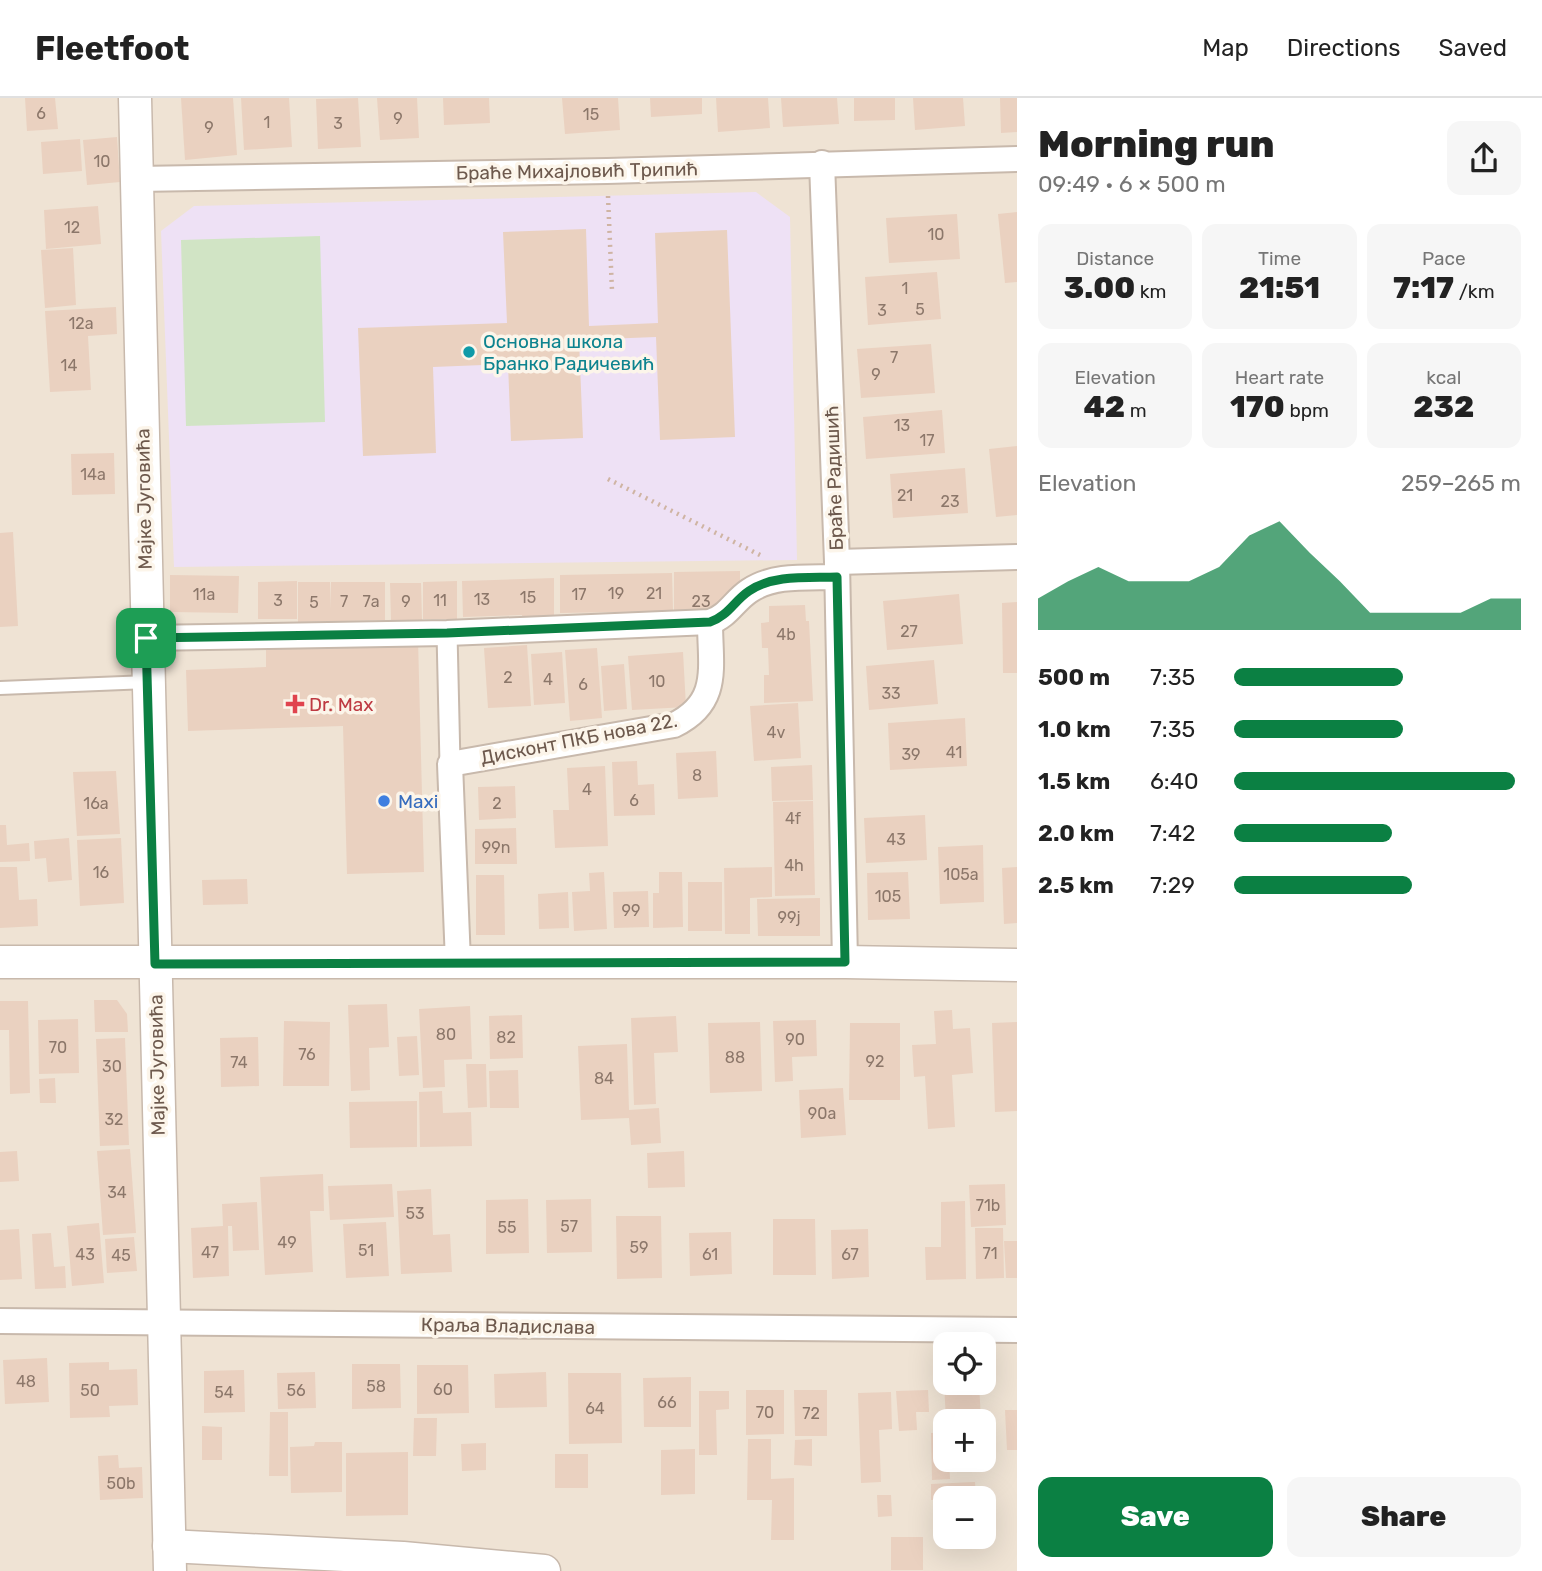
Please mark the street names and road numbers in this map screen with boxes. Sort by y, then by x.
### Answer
street label: Браће Михајловић Трипић [456,157,698,185]
street label: Браће Радишић [820,405,848,551]
street label: Мајке Југовића [131,428,157,570]
street label: Дисконт ПКБ нова 22. [479,709,679,769]
street label: Мајке Југовића [144,994,170,1136]
street label: Краља Владислава [421,1313,595,1339]

